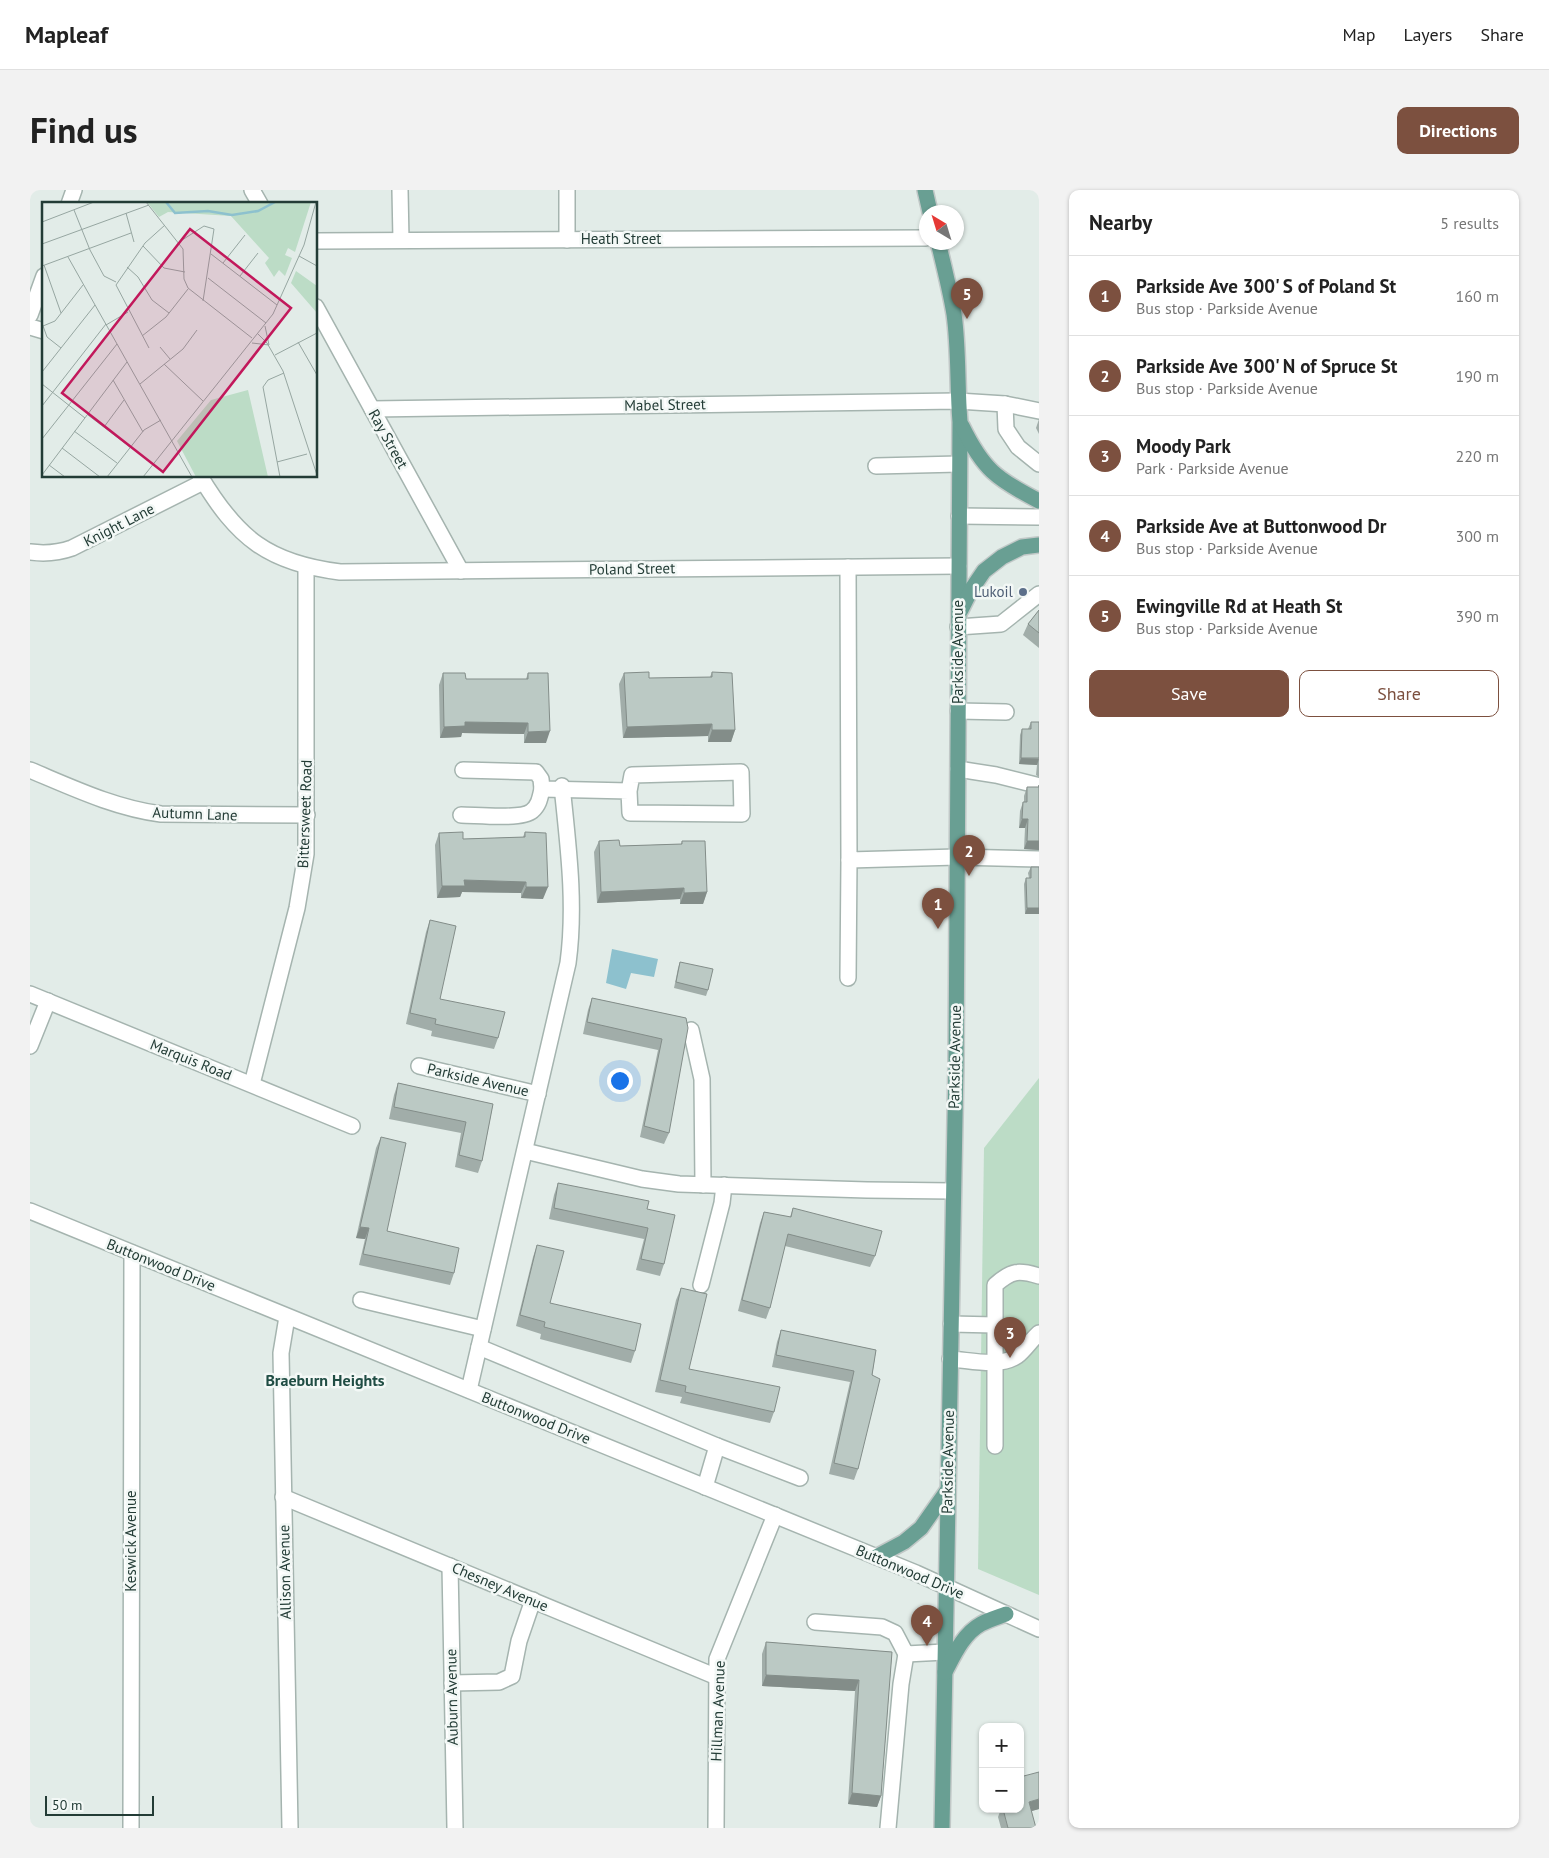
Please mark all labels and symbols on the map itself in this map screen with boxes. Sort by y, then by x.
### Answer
inset map [42,202,318,478]
north arrow [919,205,964,250]
street label: Heath Street [581,229,661,248]
pin: 5 [951,278,983,319]
street label: Mabel Street [624,394,706,415]
street label: Ray Street [364,406,412,472]
street label: Knight Lane [80,499,157,551]
street label: Poland Street [589,558,675,579]
place label: Lukoil [974,582,1014,601]
marker: Lukoil [1017,586,1029,598]
street label: Parkside Avenue [948,600,967,704]
street label: Bittersweet Road [293,759,316,869]
street label: Autumn Lane [152,803,238,824]
pin: 2 [953,835,985,876]
pin: 1 [922,888,954,929]
street label: Parkside Avenue [944,1005,965,1109]
street label: Marquis Road [147,1035,235,1085]
street label: Parkside Avenue [425,1059,531,1100]
your location [607,1068,633,1094]
street label: Buttonwood Drive [104,1234,218,1295]
pin: 3 [994,1317,1026,1358]
district label: Braeburn Heights [265,1370,385,1390]
street label: Buttonwood Drive [479,1387,593,1448]
street label: Parkside Avenue [937,1410,958,1514]
street label: Keswick Avenue [121,1490,140,1592]
street label: Allison Avenue [274,1525,295,1619]
street label: Buttonwood Drive [853,1540,967,1603]
street label: Chesney Avenue [449,1558,551,1615]
pin: 4 [911,1605,943,1646]
street label: Auburn Avenue [441,1648,462,1746]
street label: Hillman Avenue [706,1660,729,1762]
scale bar [45,1793,154,1816]

